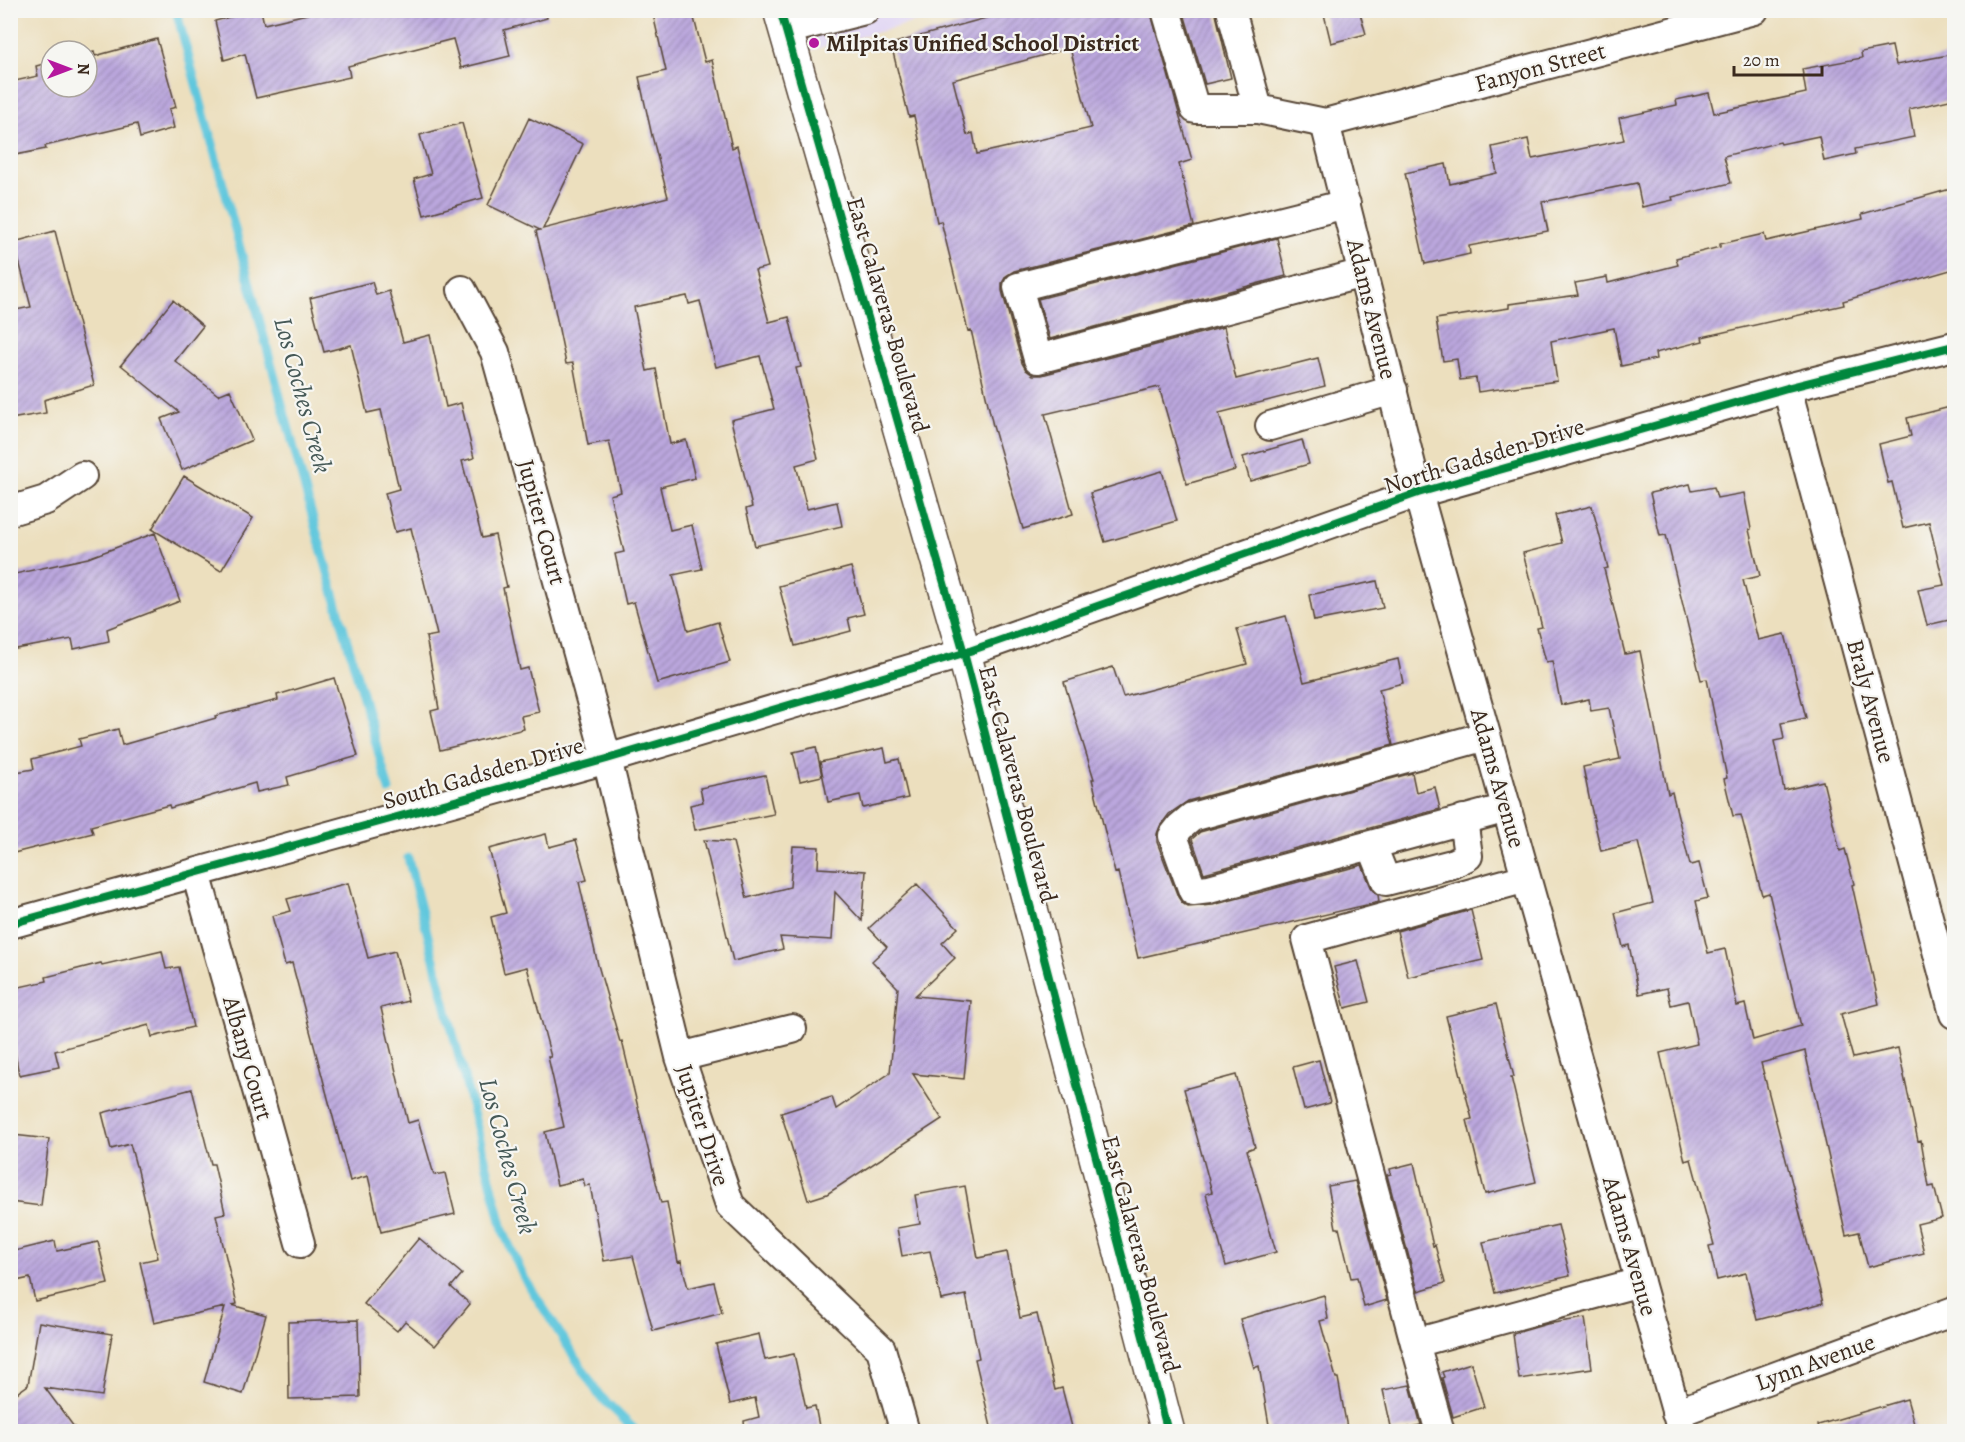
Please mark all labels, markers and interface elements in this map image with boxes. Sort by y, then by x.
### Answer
place label: Milpitas Unified School District [826,27,1139,59]
street label: Fanyon Street [1471,34,1609,100]
marker: Milpitas Unified School District [807,36,821,50]
north arrow [39,39,99,99]
scale bar [1734,39,1822,77]
text: 20 m [1743,48,1780,72]
text: N [72,63,94,75]
street label: East Calaveras Boulevard [839,193,937,437]
street label: Adams Avenue [1339,235,1405,383]
water label: Los Coches Creek [265,313,341,477]
street label: North Gadsden Drive [1380,410,1588,502]
street label: Jupiter Court [510,456,574,588]
street label: Braly Avenue [1839,636,1903,766]
street label: East Calaveras Boulevard [971,662,1065,906]
street label: Adams Avenue [1463,704,1533,851]
street label: South Gadsden Drive [379,729,587,817]
street label: Albany Court [215,991,281,1124]
street label: Jupiter Drive [668,1060,738,1190]
water label: Los Coches Creek [470,1074,546,1238]
street label: East Calaveras Boulevard [1094,1132,1188,1376]
street label: Adams Avenue [1595,1172,1665,1319]
street label: Lynn Avenue [1751,1326,1879,1398]

